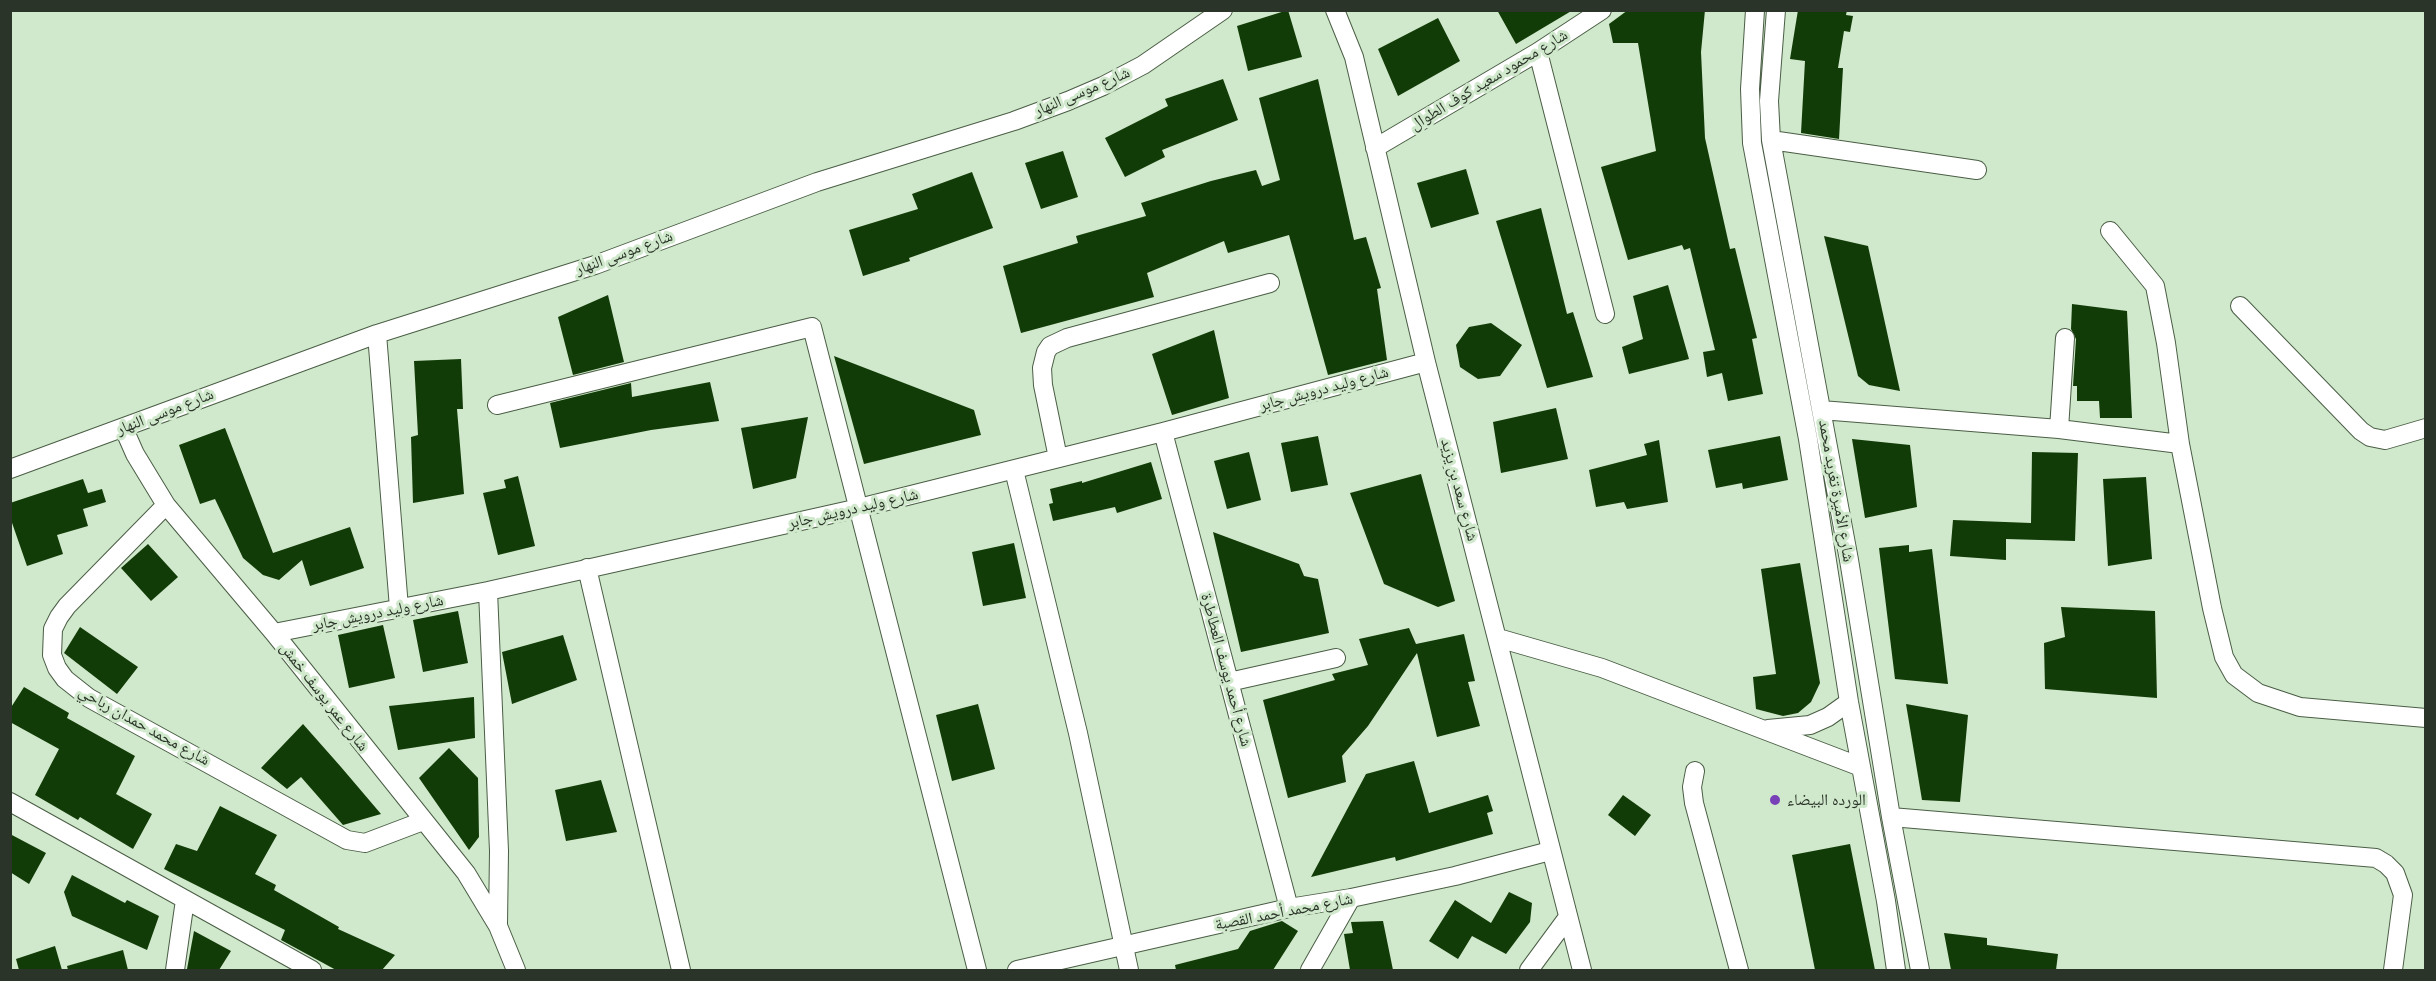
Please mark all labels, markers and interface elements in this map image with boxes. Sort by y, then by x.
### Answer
street label: شارع محمود سعيد كوف الطوال [1407,25,1571,135]
street label: شارع موسى النهار [1031,63,1133,121]
street label: شارع موسى النهار [573,226,675,280]
street label: شارع وليد درويش جابر [1257,363,1391,415]
street label: شارع موسى النهار [114,385,216,439]
street label: شارع الأميرة تغريد محمد [1814,419,1858,563]
street label: شارع سعد بن يزيد [1436,437,1482,543]
street label: شارع وليد درويش جابر [786,485,920,533]
street label: شارع وليد درويش جابر [311,591,445,635]
street label: شارع أحمد يوسف العطاطرة [1196,591,1256,749]
street label: شارع عمر يوسف خمش [276,639,372,755]
street label: شارع محمد حمدان رباحي [75,682,213,770]
place label: الورده البيضاء [1787,790,1866,810]
marker: الورده البيضاء [1768,793,1782,807]
street label: شارع محمد أحمد القصبة [1214,889,1354,935]

